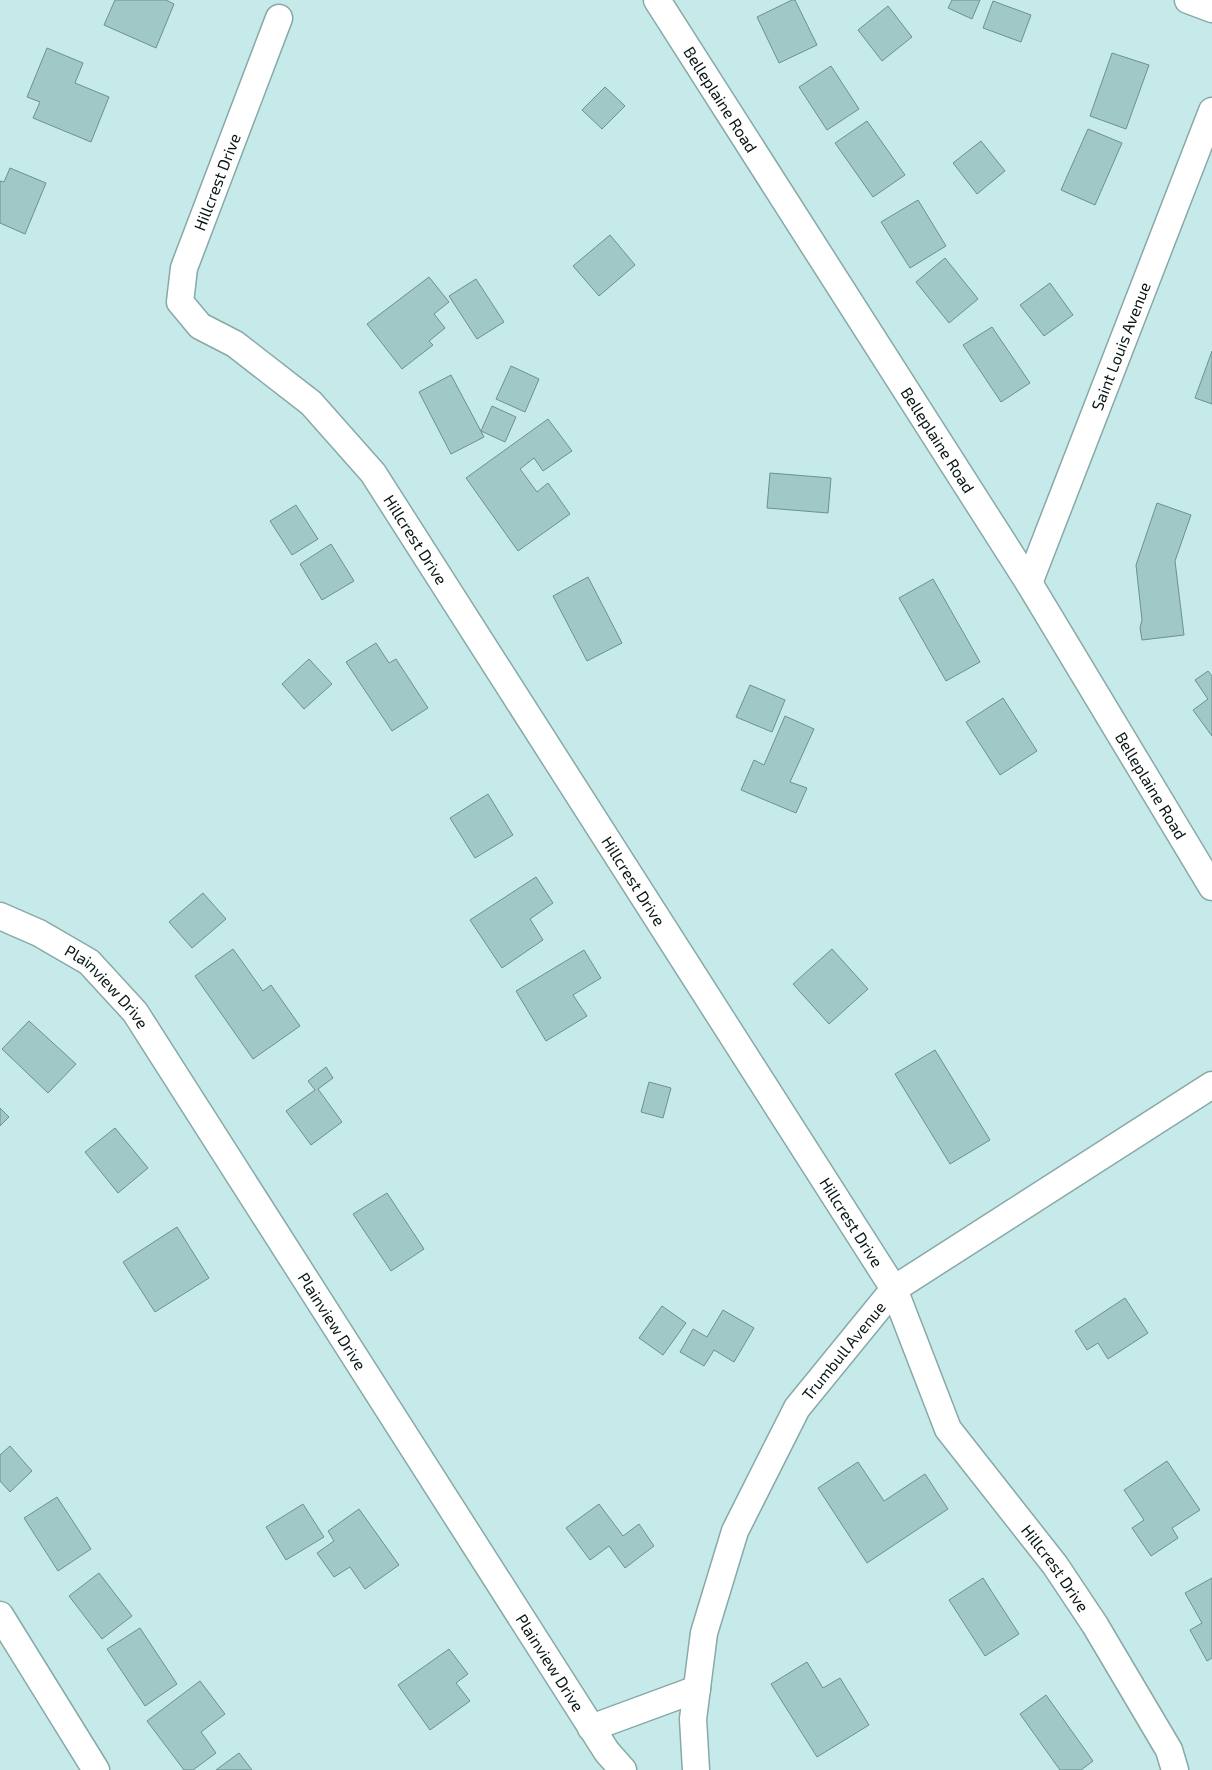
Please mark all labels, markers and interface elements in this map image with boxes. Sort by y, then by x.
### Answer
street label: Belleplaine Road [680,43,762,156]
street label: Hillcrest Drive [189,131,244,233]
street label: Saint Louis Avenue [1087,279,1154,413]
street label: Belleplaine Road [897,383,979,496]
street label: Hillcrest Drive [380,491,452,588]
street label: Belleplaine Road [1112,728,1191,842]
street label: Hillcrest Drive [598,832,670,929]
street label: Plainview Drive [62,940,153,1032]
street label: Hillcrest Drive [816,1174,887,1270]
street label: Plainview Drive [295,1269,371,1373]
street label: Trumbull Avenue [798,1297,889,1404]
street label: Hillcrest Drive [1018,1521,1093,1615]
street label: Plainview Drive [512,1610,588,1715]

